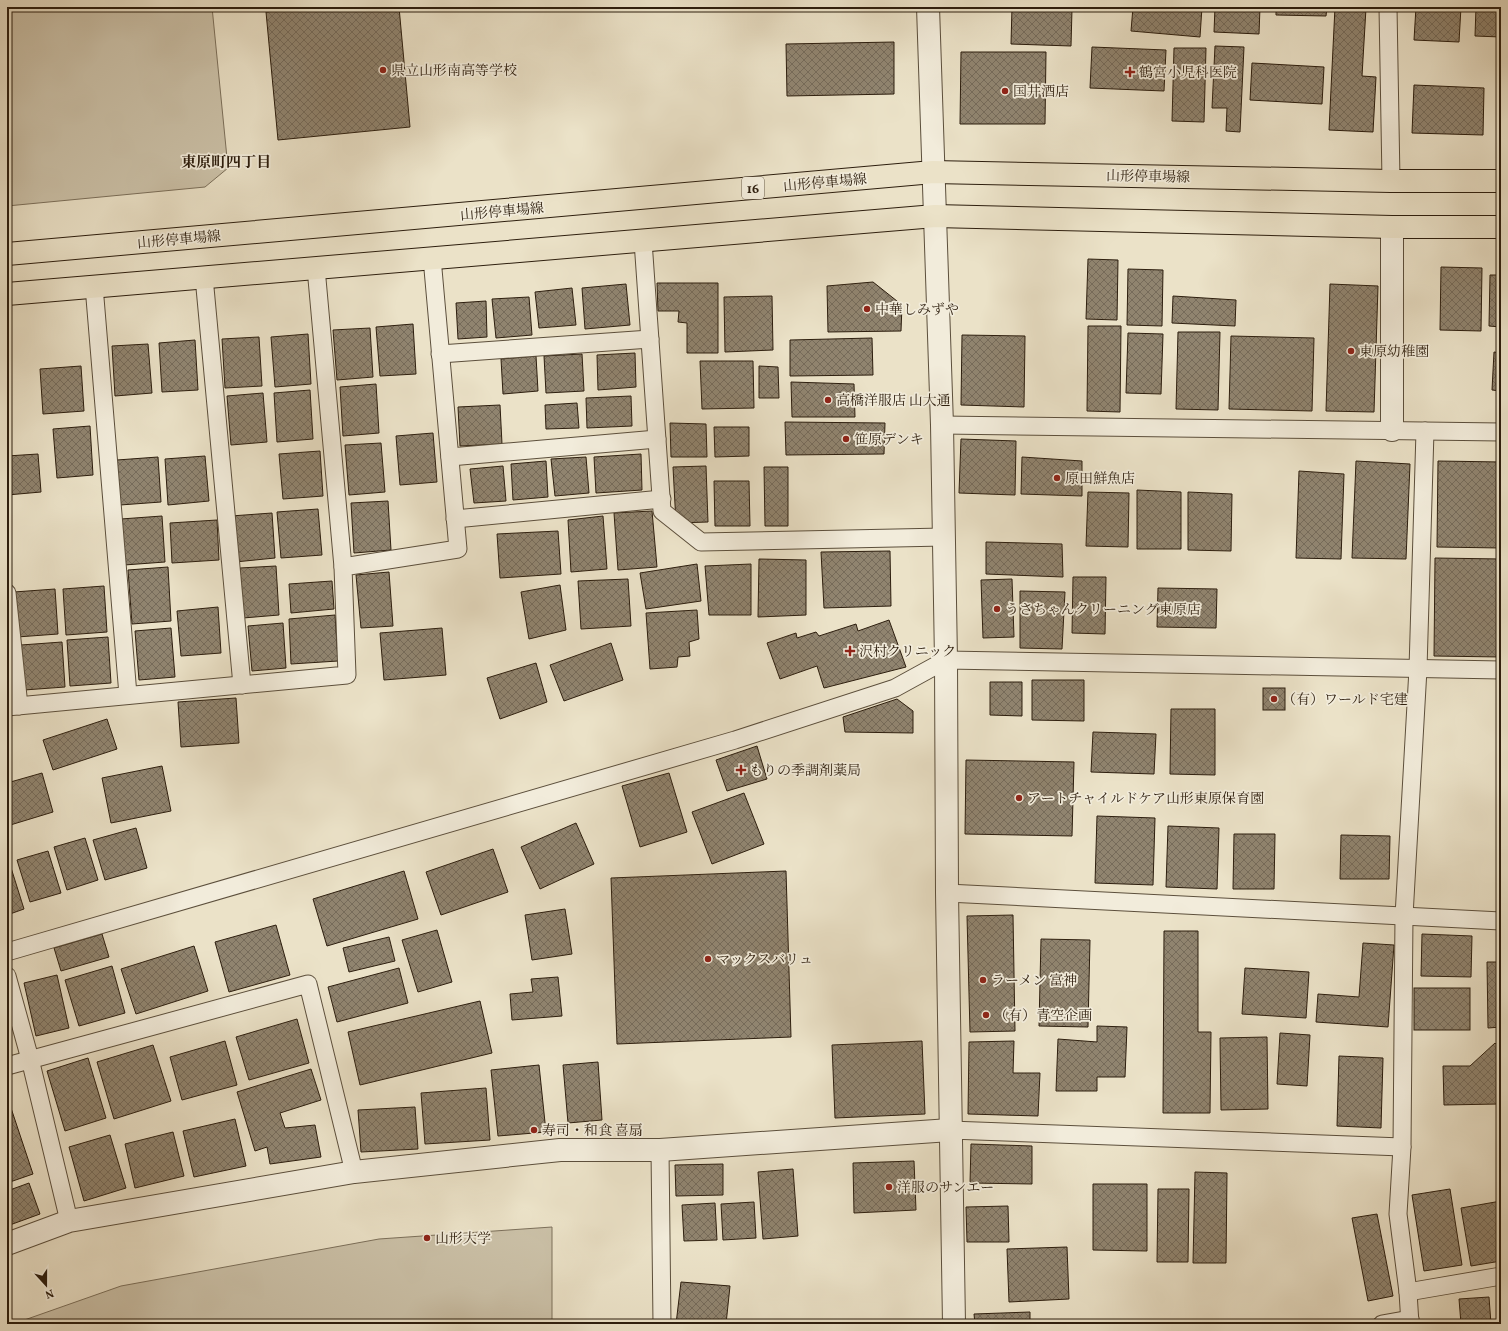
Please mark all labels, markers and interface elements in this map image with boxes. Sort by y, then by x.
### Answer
place label: 県立山形南高等学校 [391,62,517,81]
place label: 鶴宮小児科医院 [1139,64,1237,83]
marker: 県立山形南高等学校 [378,65,388,75]
marker: 鶴宮小児科医院 [1124,66,1136,78]
place label: 国井酒店 [1013,83,1069,102]
marker: 国井酒店 [1000,86,1010,96]
district label: 東原町四丁目 [181,153,271,174]
street label: 山形停車場線 [1106,167,1190,188]
street label: 山形停車場線 [782,170,868,197]
road number: 16 [742,177,764,199]
street label: 山形停車場線 [459,199,545,226]
street label: 山形停車場線 [136,227,222,254]
place label: 中華しみずや [875,301,959,320]
marker: 中華しみずや [862,304,872,314]
place label: 東原幼稚園 [1359,343,1429,362]
marker: 東原幼稚園 [1346,346,1356,356]
place label: 高橋洋服店 山大通 [836,392,951,411]
marker: 高橋洋服店 山大通 [823,395,833,405]
place label: 笹原デンキ [854,431,924,450]
marker: 笹原デンキ [841,434,851,444]
place label: 原田鮮魚店 [1065,470,1135,489]
marker: 原田鮮魚店 [1052,473,1062,483]
place label: うさちゃんクリーニング東原店 [1005,601,1201,620]
marker: うさちゃんクリーニング東原店 [992,604,1002,614]
place label: 沢村クリニック [859,643,956,662]
marker: 沢村クリニック [844,645,856,657]
place label: （有）ワールド宅建 [1282,691,1408,710]
marker: （有）ワールド宅建 [1269,694,1279,704]
place label: もりの季調剤薬局 [749,762,861,781]
marker: もりの季調剤薬局 [736,765,746,775]
place label: アートチャイルドケア山形東原保育園 [1027,790,1264,809]
marker: アートチャイルドケア山形東原保育園 [1014,793,1024,803]
place label: マックスバリュ [716,951,813,970]
marker: マックスバリュ [703,954,713,964]
place label: ラーメン 富神 [991,972,1077,991]
marker: ラーメン 富神 [978,975,988,985]
place label: （有）青空企画 [994,1007,1092,1026]
marker: （有）青空企画 [981,1010,991,1020]
place label: 寿司・和食 喜扇 [542,1122,643,1141]
marker: 寿司・和食 喜扇 [529,1125,539,1135]
place label: 洋服のサンエー [897,1179,994,1198]
marker: 洋服のサンエー [884,1182,894,1192]
place label: 山形大学 [435,1230,491,1249]
marker: 山形大学 [422,1233,432,1243]
north arrow [26,1265,66,1305]
text: N [43,1285,55,1301]

